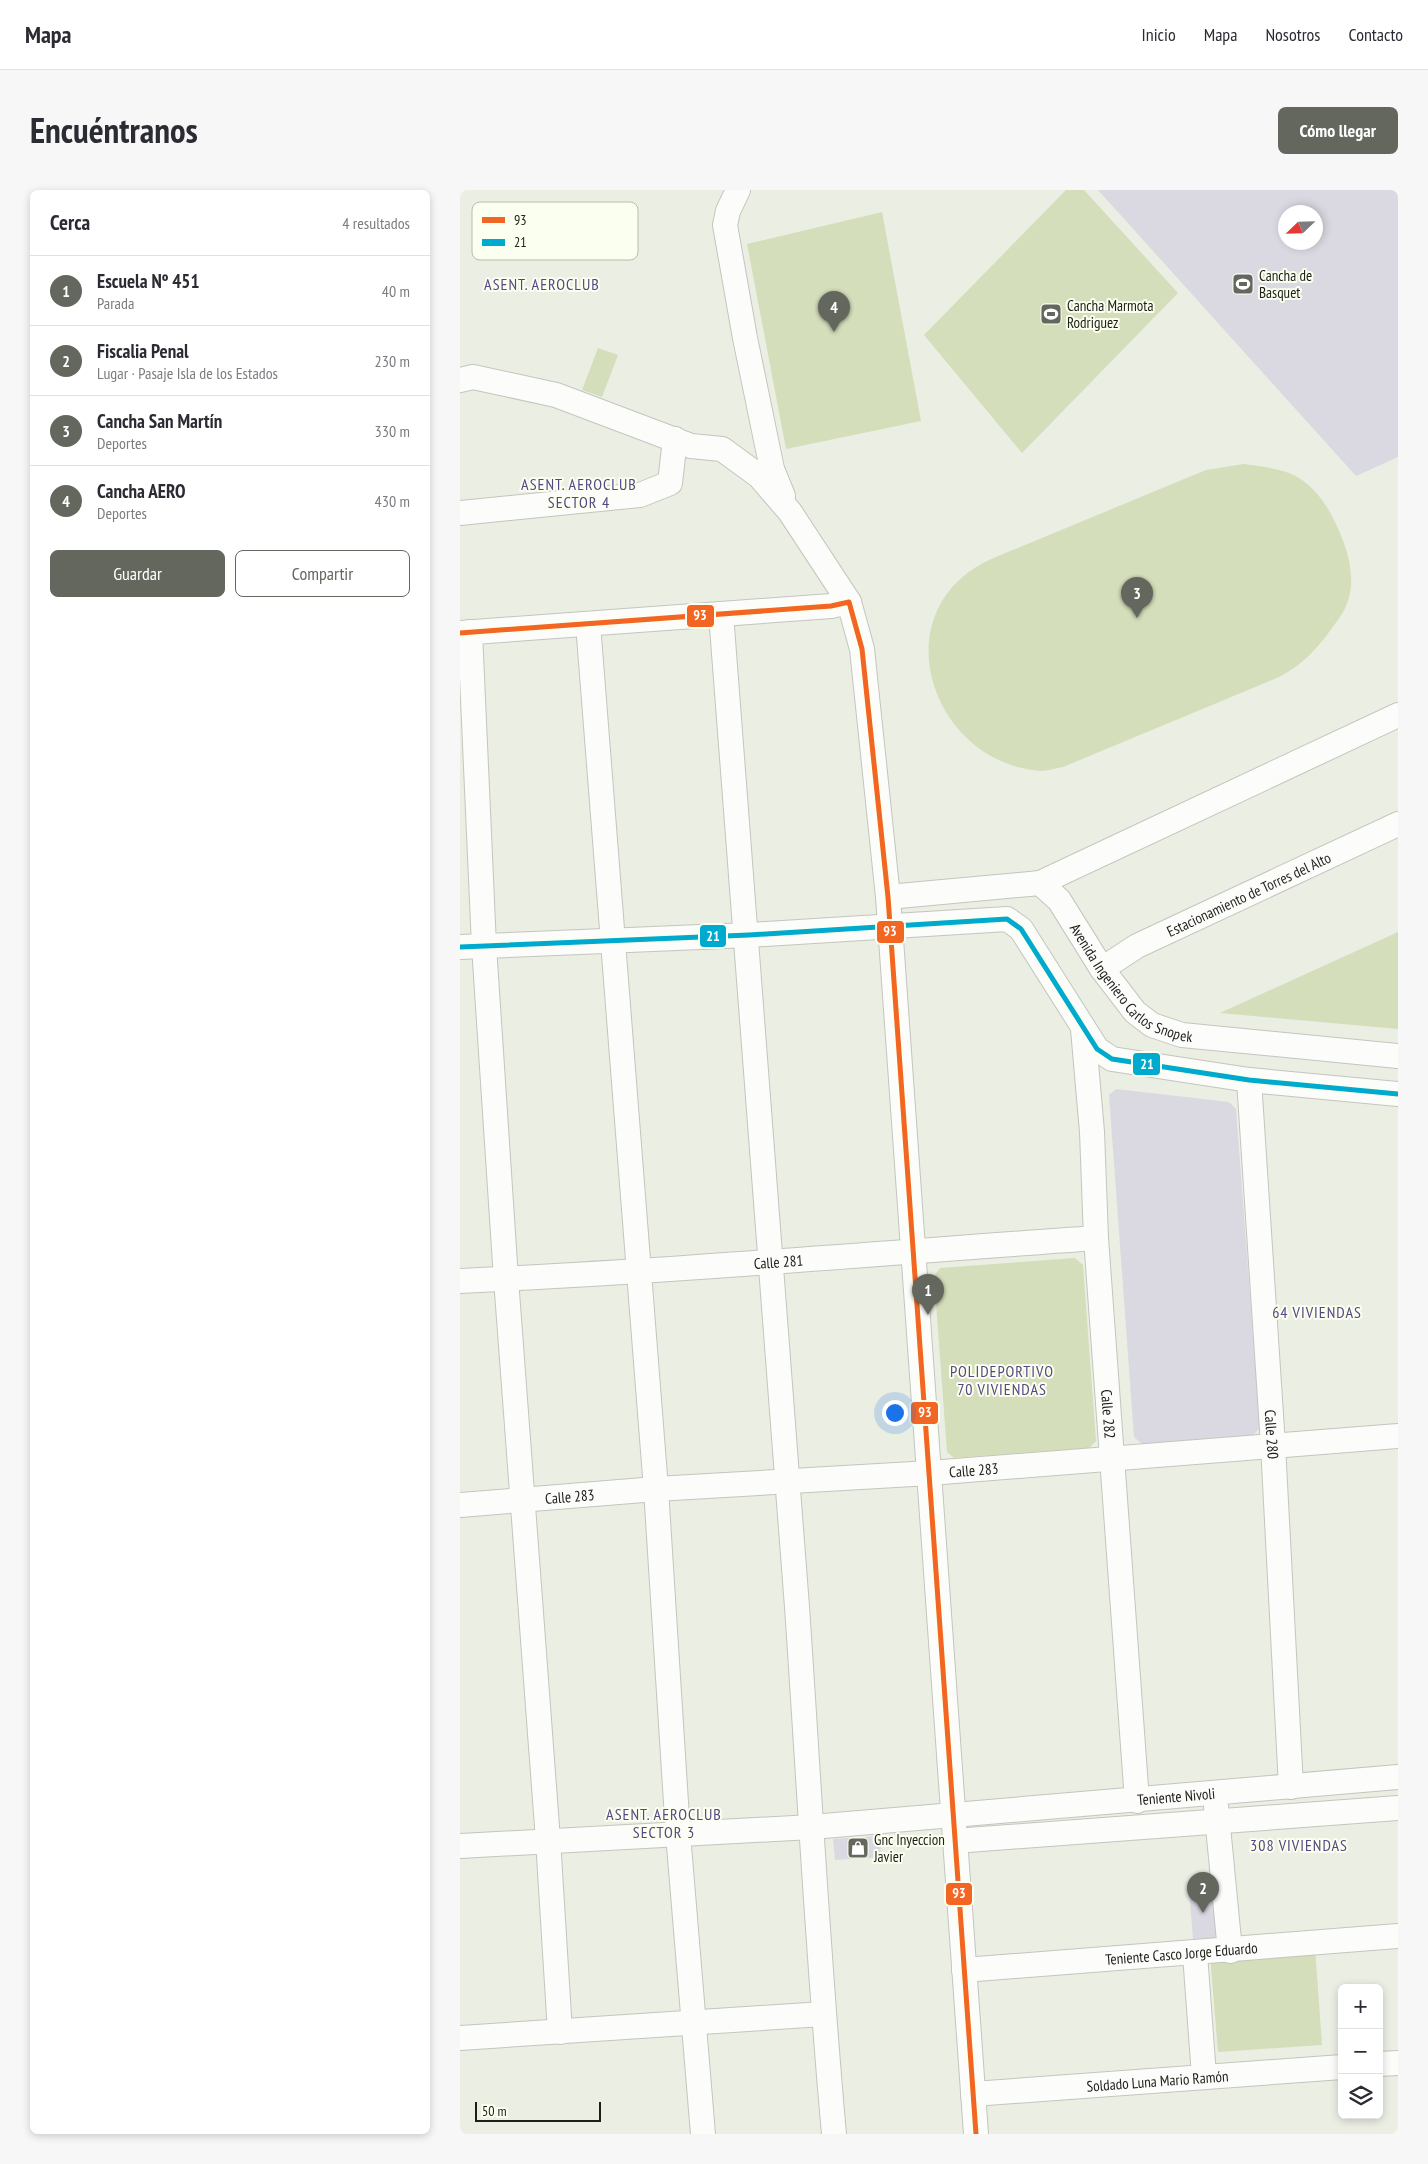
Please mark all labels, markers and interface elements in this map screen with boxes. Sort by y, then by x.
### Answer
text: Mapa [25,19,72,50]
text: Inicio [1142,23,1176,46]
text: Mapa [1204,23,1237,46]
text: Nosotros [1265,23,1320,46]
text: Contacto [1348,23,1403,46]
text: Encuéntranos [30,107,198,153]
button: Cómo llegar [1278,107,1398,154]
legend [472,202,638,260]
north arrow [1278,205,1323,250]
text: Cerca [50,209,90,236]
text: 93 [514,211,527,229]
text: 4 resultados [342,213,410,233]
text: 21 [514,233,527,251]
place label: Cancha de Basquet [1259,266,1312,302]
text: Escuela Nº 451 [97,269,200,293]
sports icon: Cancha de Basquet [1231,272,1255,296]
district label: ASENT. AEROCLUB [484,274,600,294]
text: 1 [62,281,70,301]
text: 40 m [382,281,410,301]
pin: 4 [818,291,850,332]
text: Parada [97,293,134,313]
place label: Cancha Marmota Rodriguez [1067,296,1153,332]
sports icon: Cancha Marmota Rodriguez [1039,302,1063,326]
text: Fiscalia Penal [97,339,189,363]
text: 2 [62,351,70,371]
text: 230 m [375,351,410,371]
text: Lugar · Pasaje Isla de los Estados [97,363,278,383]
text: Cancha San Martín [97,409,222,433]
text: 3 [62,421,70,441]
text: 330 m [375,421,410,441]
text: Deportes [97,433,147,453]
district label: ASENT. AEROCLUB SECTOR 4 [521,474,637,512]
text: Cancha AERO [97,479,185,503]
text: 4 [62,491,70,511]
text: 430 m [375,491,410,511]
text: Deportes [97,503,147,523]
button: Guardar [50,550,225,597]
button: Compartir [235,550,410,597]
pin: 3 [1121,577,1153,618]
line badge: 93 [686,604,715,628]
text: 93 [693,606,707,624]
street label: Estacionamiento de Torres del Alto [1163,847,1334,940]
street label: Avenida Ingeniero Carlos Snopek [1066,919,1193,1045]
line badge: 93 [876,920,905,944]
text: 93 [883,922,897,940]
line badge: 21 [699,924,727,948]
text: 21 [706,927,720,945]
line badge: 21 [1132,1052,1161,1076]
text: 21 [1140,1055,1154,1073]
street label: Calle 281 [753,1250,804,1273]
pin: 1 [912,1274,944,1315]
district label: 64 VIVIENDAS [1272,1302,1362,1322]
district label: POLIDEPORTIVO 70 VIVIENDAS [950,1361,1054,1399]
street label: Calle 282 [1098,1389,1120,1439]
your location [882,1400,908,1426]
line badge: 93 [910,1401,939,1425]
text: 93 [918,1403,932,1421]
street label: Calle 280 [1261,1409,1283,1460]
street label: Calle 283 [948,1458,999,1481]
street label: Calle 283 [544,1485,595,1508]
street label: Teniente Nivoli [1137,1783,1216,1809]
district label: ASENT. AEROCLUB SECTOR 3 [606,1804,722,1842]
place label: Gnc Inyeccion Javier [873,1830,945,1866]
district label: 308 VIVIENDAS [1250,1835,1348,1855]
shop icon: Gnc Inyeccion Javier [846,1836,870,1860]
pin: 2 [1187,1872,1219,1913]
line badge: 93 [945,1882,973,1906]
text: 93 [952,1884,966,1902]
street label: Teniente Casco Jorge Eduardo [1104,1938,1258,1968]
map controls [1338,1984,1383,2119]
button: + [1338,1984,1383,2029]
button: − [1338,2029,1383,2074]
street label: Soldado Luna Mario Ramón [1086,2066,1229,2095]
button: layers [1338,2074,1383,2119]
scale bar [475,2099,601,2122]
text: 50 m [482,2102,507,2120]

